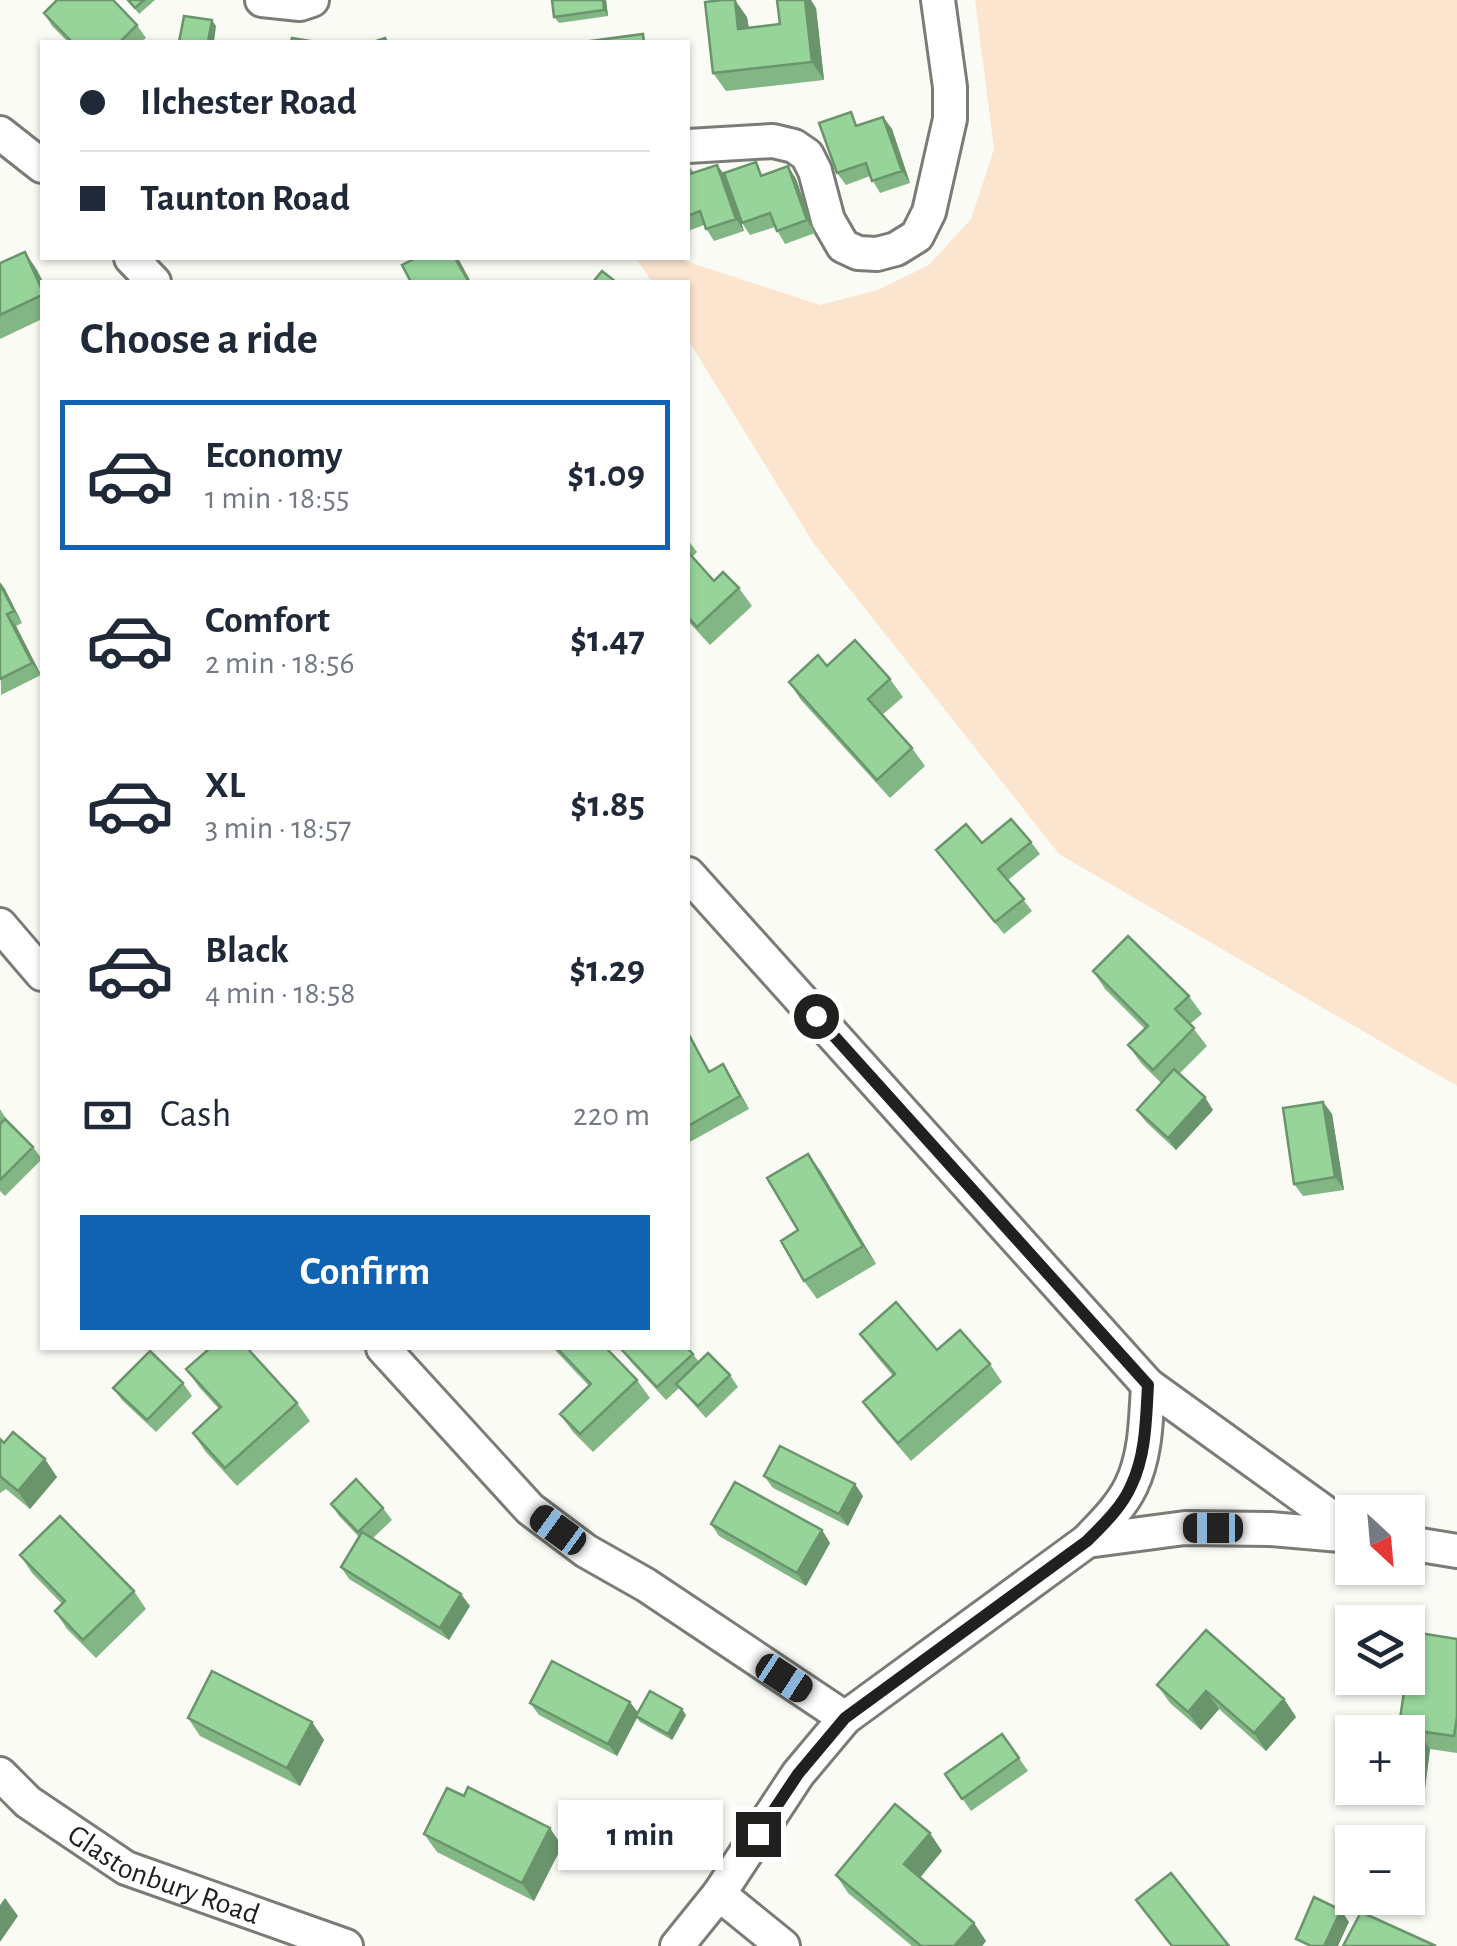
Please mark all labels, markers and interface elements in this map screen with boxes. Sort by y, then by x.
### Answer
text: Ilchester Road [140,84,357,122]
text: Taunton Road [140,180,350,218]
text: Choose a ride [80,317,318,362]
icon: car [85,430,175,520]
text: Economy [205,437,343,475]
text: $1.09 [567,456,645,494]
text: 1 min · 18:55 [205,482,349,514]
icon: car [85,595,175,685]
text: Comfort [205,602,330,640]
text: $1.47 [570,621,645,659]
text: 2 min · 18:56 [205,647,355,679]
icon: car [85,760,175,850]
text: XL [205,767,245,805]
text: $1.85 [570,786,645,824]
text: 3 min · 18:57 [205,812,351,844]
icon: car [85,925,175,1015]
text: Black [205,932,289,970]
text: $1.29 [569,951,645,989]
text: 4 min · 18:58 [205,977,355,1009]
route start [794,994,839,1039]
icon: cash [80,1088,135,1143]
text: Cash [160,1096,231,1134]
text: 220 m [573,1099,650,1131]
button: Confirm [80,1215,650,1330]
north arrow [1335,1495,1425,1585]
map controls [1335,1495,1425,1915]
car [525,1500,591,1560]
car [1183,1513,1243,1543]
button: layers [1335,1605,1425,1695]
car [751,1649,817,1707]
button: + [1335,1715,1425,1805]
callout: 1 min [558,1799,723,1869]
route end [736,1812,781,1857]
street label: Glastonbury Road [62,1819,263,1930]
text: 1 min [607,1819,674,1851]
button: − [1335,1825,1425,1915]

